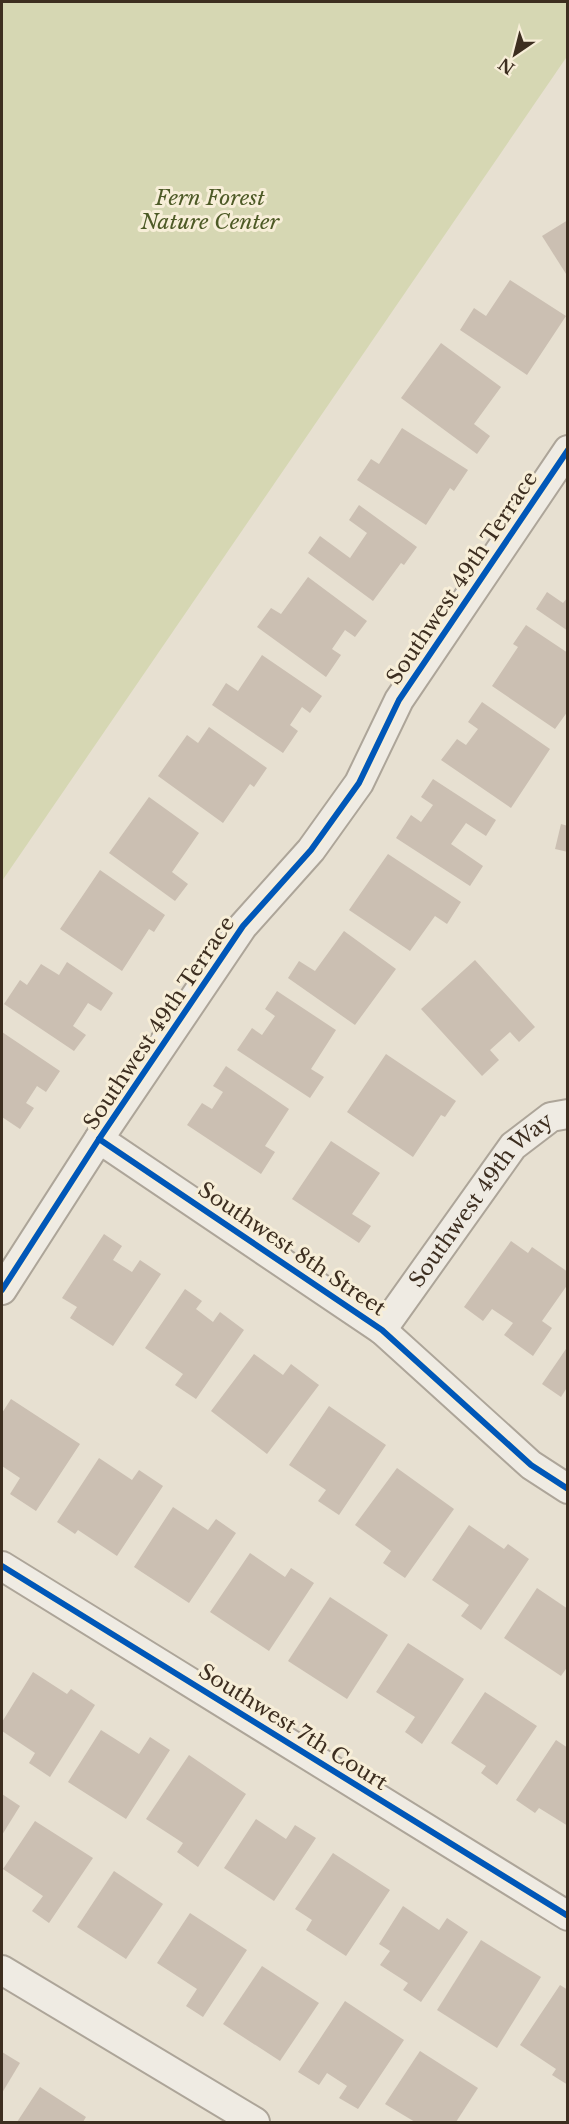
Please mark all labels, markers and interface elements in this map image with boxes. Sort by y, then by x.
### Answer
north arrow [485,24,545,84]
text: N [494,54,518,79]
park label: Fern Forest Nature Center [140,185,281,235]
street label: Southwest 49th Terrace [381,466,543,690]
street label: Southwest 49th Terrace [78,911,240,1135]
street label: Southwest 49th Way [403,1107,559,1292]
street label: Southwest 8th Street [193,1177,391,1322]
street label: Southwest 7th Court [194,1658,392,1796]

